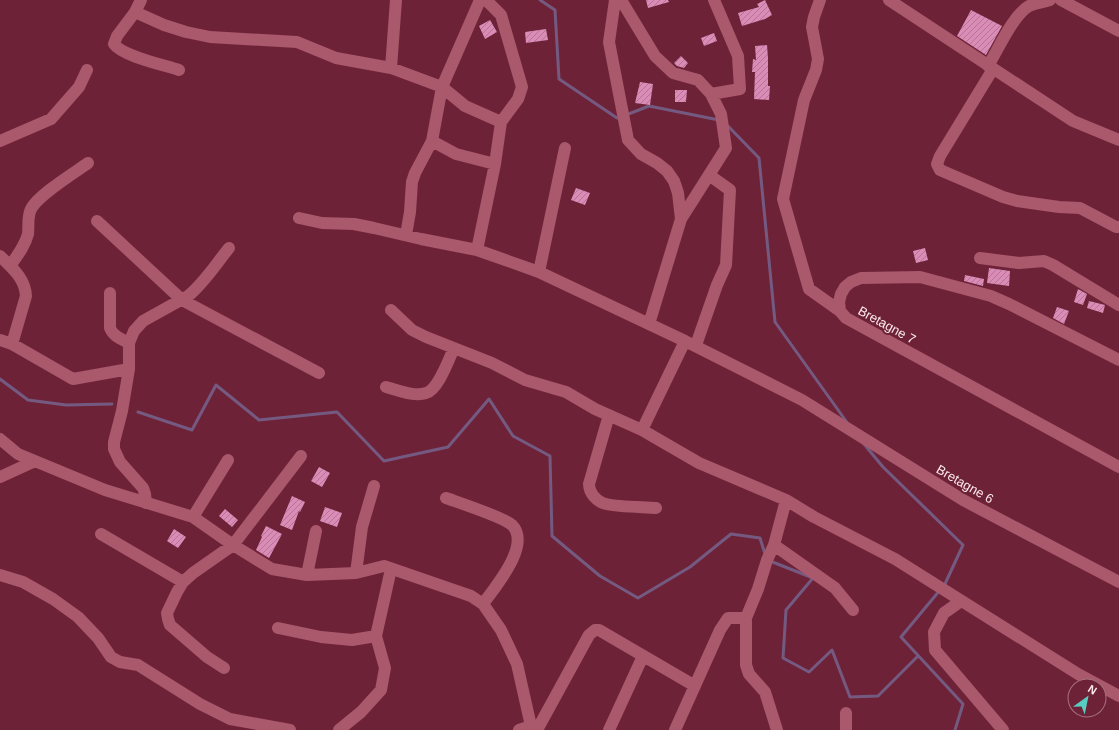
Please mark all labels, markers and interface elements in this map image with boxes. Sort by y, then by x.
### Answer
street label: Bretagne 7 [856,303,918,347]
street label: Bretagne 6 [934,462,996,506]
north arrow [1067,678,1107,718]
text: N [1086,682,1099,697]

